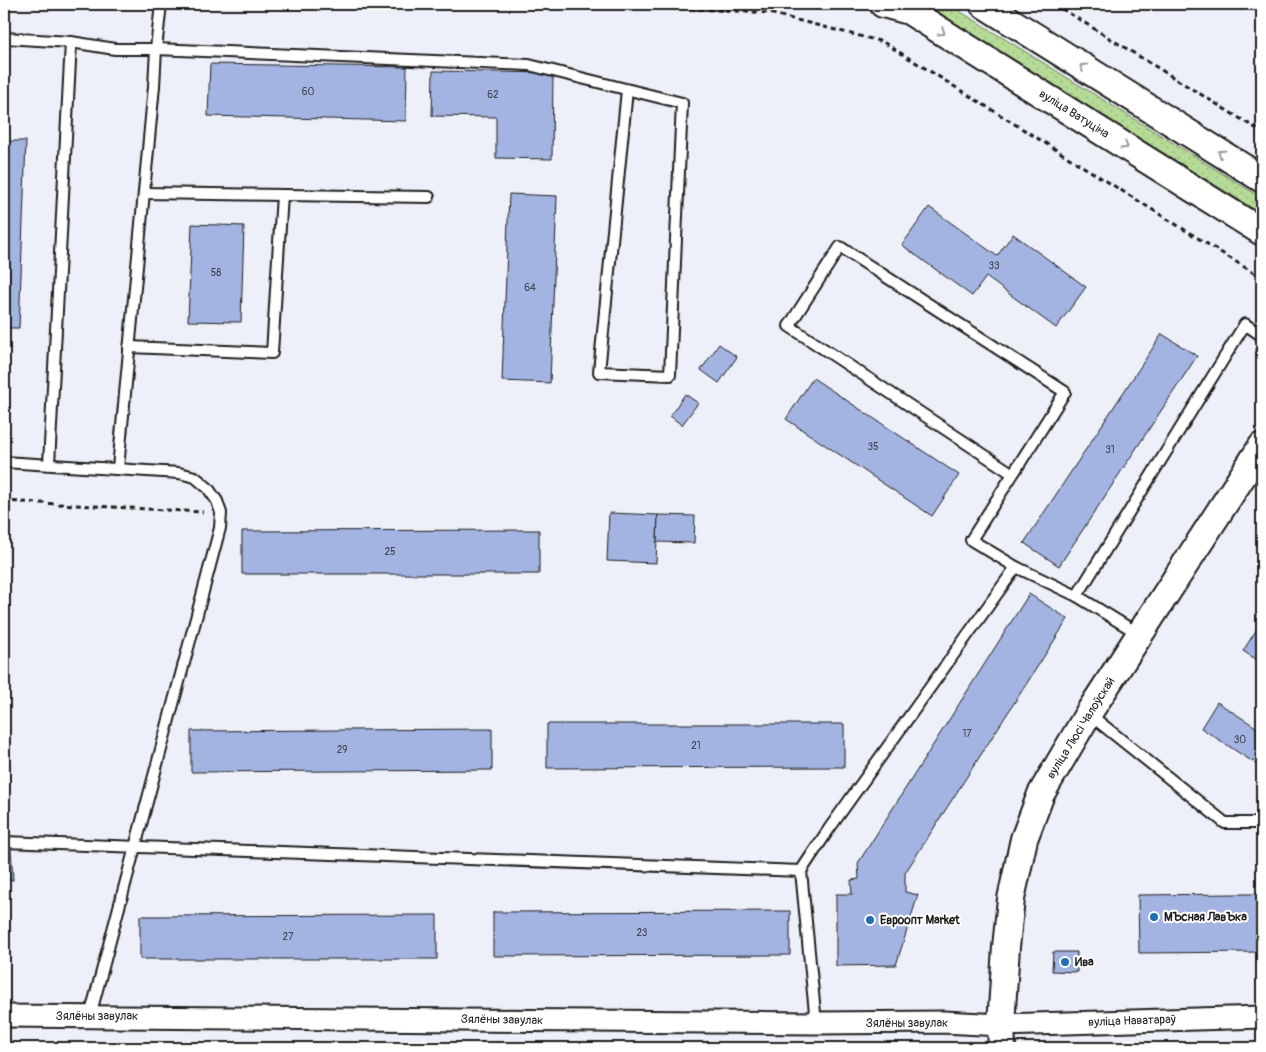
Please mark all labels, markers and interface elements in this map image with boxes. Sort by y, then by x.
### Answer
one-way arrow [937,25,946,35]
one-way arrow [1080,63,1089,73]
house number: 60 [302,86,314,98]
street label: вуліца Ватуціна [1036,86,1112,142]
house number: 62 [487,89,499,101]
one-way arrow [1119,139,1128,149]
one-way arrow [1217,149,1226,159]
house number: 33 [988,260,1000,272]
house number: 58 [211,267,221,279]
house number: 64 [524,282,536,294]
house number: 35 [868,441,879,453]
house number: 31 [1105,444,1115,456]
house number: 25 [384,546,396,558]
street label: вуліца Люсі Чалоўскай [1044,674,1118,782]
house number: 17 [962,728,972,740]
house number: 30 [1234,734,1246,746]
house number: 21 [691,740,701,752]
house number: 29 [337,744,347,756]
place label: МЪсная ЛавЪка [1164,910,1247,925]
marker: МЪсная ЛавЪка [1148,911,1160,923]
place label: Евроопт Market [880,913,961,928]
marker: Евроопт Market [864,914,876,926]
house number: 23 [637,927,648,939]
house number: 27 [283,931,294,943]
place label: Ива [1075,955,1094,970]
marker: Ива [1059,956,1071,968]
street label: Зялёны завулак [56,1009,138,1024]
street label: Зялёны завулак [461,1012,543,1028]
street label: вуліца Наватараў [1088,1012,1176,1030]
street label: Зялёны завулак [866,1016,948,1031]

